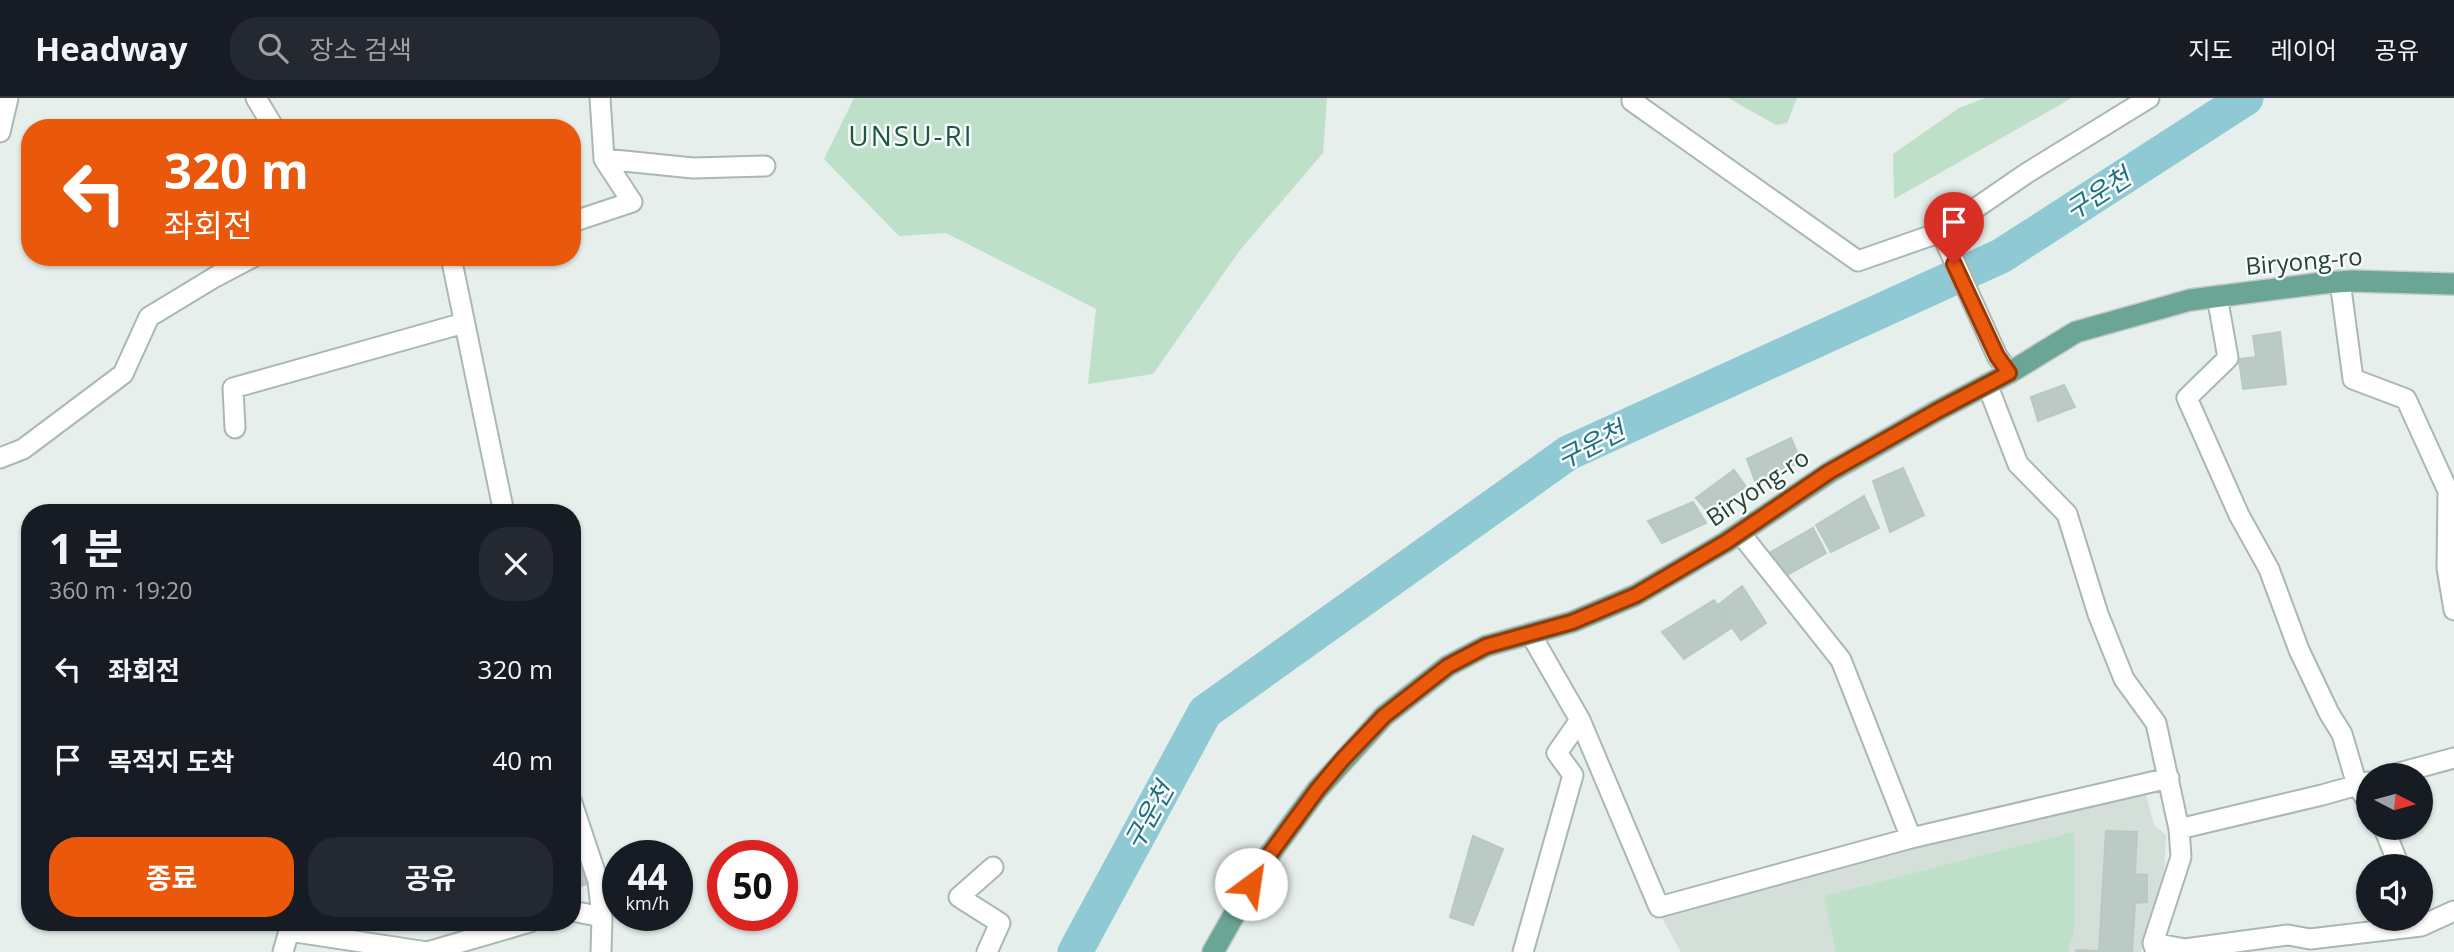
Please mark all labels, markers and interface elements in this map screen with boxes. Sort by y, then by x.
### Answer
search box [230,17,720,80]
text: Headway [35,26,188,71]
icon: search [254,29,292,67]
text: 장소 검색 [310,31,412,67]
text: 지도 [2188,33,2233,66]
text: 레이어 [2271,33,2337,66]
text: 공유 [2375,33,2419,66]
district label: UNSU-RI [848,116,974,154]
text: 320 m [164,137,309,203]
icon: left [49,147,140,238]
water label: 구운천 [2058,157,2140,228]
pin [1924,192,1984,264]
text: 좌회전 [164,203,252,246]
icon: arrive [1935,203,1973,241]
street label: Biryong-ro [2244,239,2364,282]
water label: 구운천 [1550,410,1633,476]
street label: Biryong-ro [1699,440,1815,533]
text: 1 분 [49,519,123,576]
button: close [479,527,553,601]
text: 360 m · 19:20 [49,574,192,606]
icon: left [49,650,87,688]
text: 320 m [478,651,553,687]
text: 좌회전 [108,652,180,688]
icon: arrive [49,741,87,779]
text: 40 m [492,742,553,778]
text: 목적지 도착 [108,743,234,779]
north arrow [2356,763,2432,840]
map controls [2356,763,2433,931]
water label: 구운천 [1115,773,1183,856]
button: 종료 [49,837,294,917]
button: 공유 [308,837,553,917]
speed limit sign: 50 [707,840,798,931]
position arrow [1214,847,1288,921]
text: 44 [627,853,668,900]
button: sound [2356,854,2433,931]
text: km/h [626,891,669,915]

